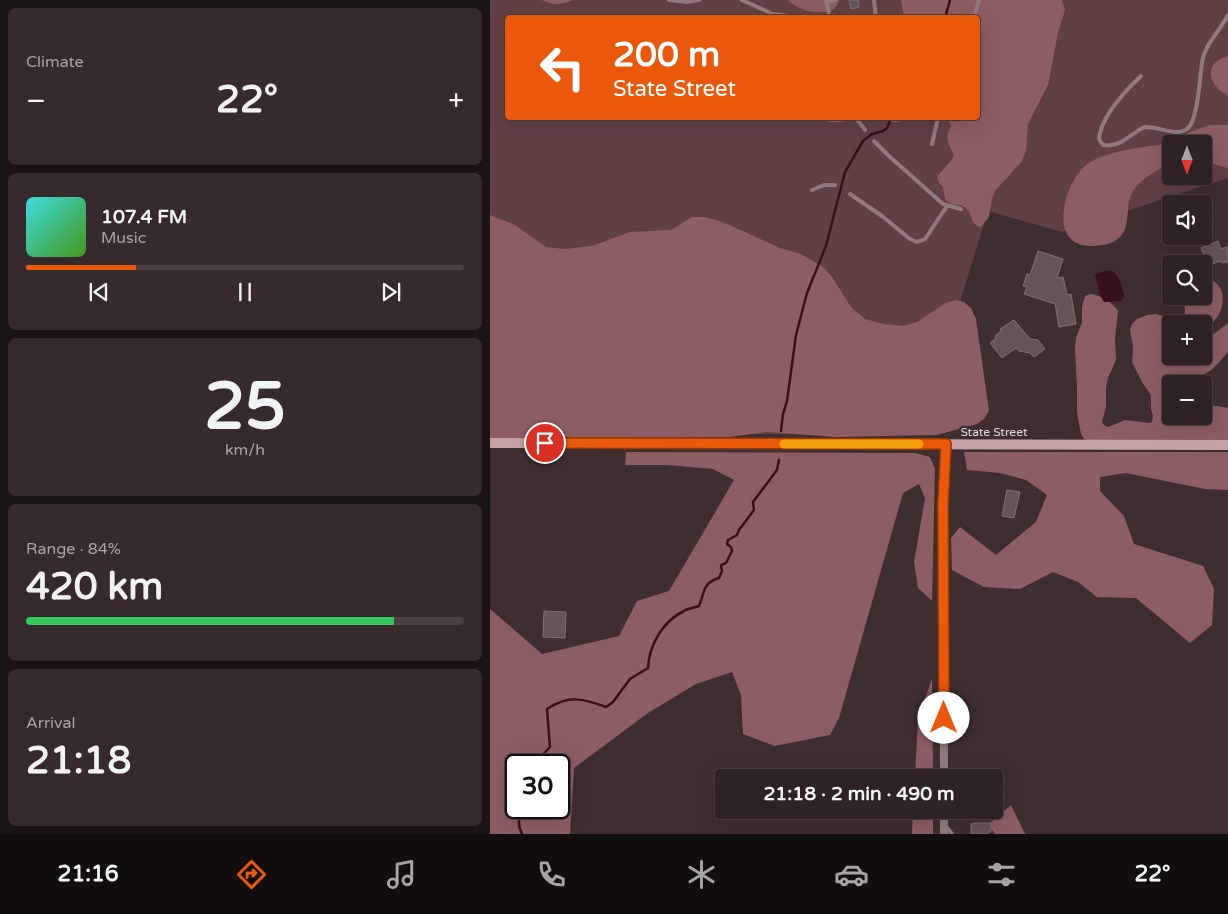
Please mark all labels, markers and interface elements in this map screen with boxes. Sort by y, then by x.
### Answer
text: 200 m [613,34,720,76]
icon: left [530,35,595,100]
text: Climate [26,52,84,72]
text: State Street [613,76,736,102]
text: 22° [216,77,278,123]
text: − [26,84,46,118]
text: + [448,84,464,118]
north arrow [1162,135,1212,185]
map controls [1162,135,1212,425]
button: sound [1162,195,1212,245]
text: 107.4 FM [101,206,187,228]
text: Music [101,228,146,248]
button: search [1162,255,1212,305]
icon: previous [85,278,113,306]
icon: pause [231,278,259,306]
icon: next [377,278,405,306]
button: + [1162,315,1212,365]
text: 25 [204,368,286,447]
button: − [1162,375,1212,425]
pin [524,422,566,464]
street label: State Street [960,425,1028,439]
icon: arrive [531,429,559,457]
text: km/h [225,440,265,460]
text: Range · 84% [26,539,121,559]
text: 420 km [26,564,163,610]
position arrow [917,691,969,743]
text: Arrival [26,713,75,733]
text: 21:18 [26,738,131,784]
speed limit sign: 30 [505,754,570,819]
text: 21:18 · 2 min · 490 m [763,783,955,805]
icon: directions [234,857,269,892]
icon: music [384,857,419,892]
icon: phone [534,857,569,892]
icon: climate [684,857,719,892]
icon: car [834,857,869,892]
icon: filters [984,857,1019,892]
text: 21:16 [58,861,119,887]
text: 22° [1134,861,1170,887]

